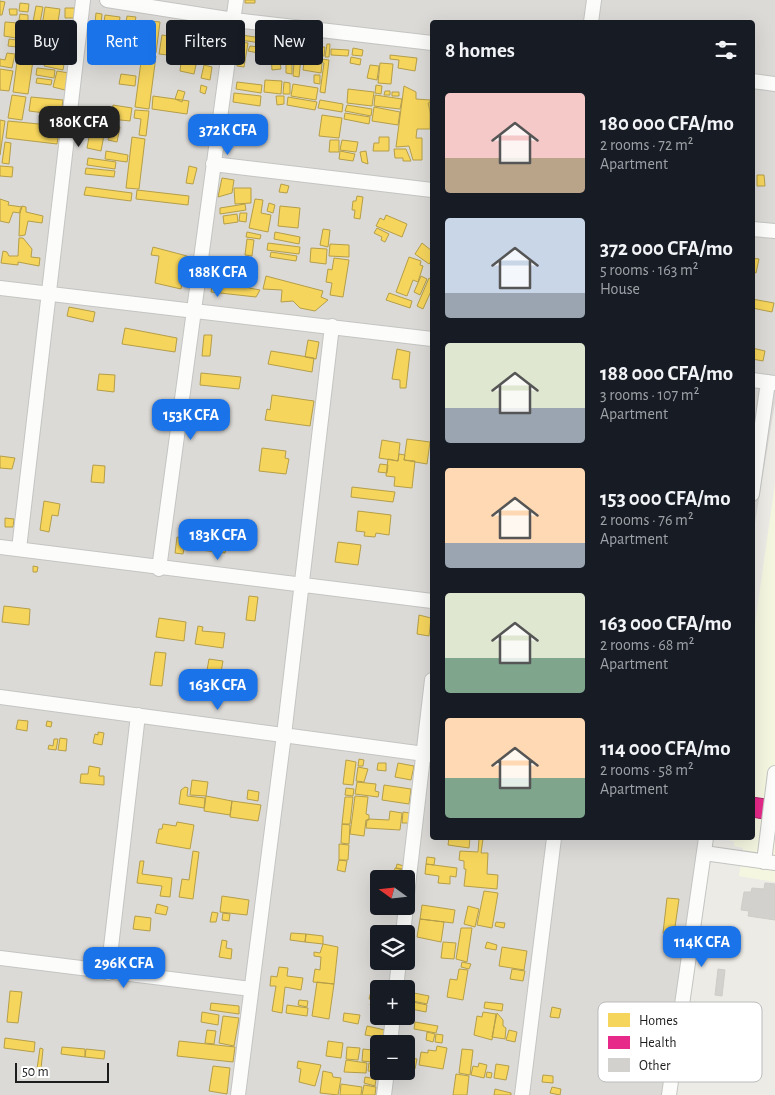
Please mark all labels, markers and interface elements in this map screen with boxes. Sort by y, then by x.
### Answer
chip: Buy [15,20,77,65]
chip: Rent [87,20,156,65]
chip: Filters [166,20,245,65]
chip: New [255,20,323,65]
icon: filters [712,36,740,64]
text: 8 homes [445,40,515,61]
pin: 180K CFA [27,106,131,148]
icon: home [485,113,545,173]
text: 180 000 CFA/mo [600,113,734,134]
text: 180K CFA [50,114,108,130]
pin: 372K CFA [176,114,280,156]
text: 372K CFA [199,122,257,138]
text: 2 rooms · 72 m² [600,137,693,153]
text: Apartment [600,156,668,172]
icon: home [485,238,545,298]
text: 372 000 CFA/mo [600,238,733,259]
pin: 188K CFA [166,256,270,298]
text: 5 rooms · 163 m² [600,262,698,278]
text: 188K CFA [189,264,247,280]
text: House [600,281,640,297]
icon: home [485,363,545,423]
text: 188 000 CFA/mo [600,363,733,384]
text: 3 rooms · 107 m² [600,387,699,403]
pin: 153K CFA [139,398,243,441]
text: Apartment [600,406,668,422]
text: 153K CFA [163,407,219,423]
icon: home [485,488,545,548]
text: 153 000 CFA/mo [600,488,731,509]
text: 2 rooms · 76 m² [600,512,694,528]
pin: 183K CFA [166,518,270,561]
text: 183K CFA [189,527,247,543]
text: Apartment [600,531,668,547]
icon: home [485,613,545,673]
text: 163 000 CFA/mo [600,613,732,634]
text: 2 rooms · 68 m² [600,637,694,653]
text: Apartment [600,656,668,672]
pin: 163K CFA [166,668,270,711]
text: 163K CFA [190,677,246,693]
icon: home [485,738,545,798]
text: 114 000 CFA/mo [600,738,731,759]
text: 2 rooms · 58 m² [600,762,694,778]
text: Apartment [600,781,668,797]
north arrow [370,870,415,915]
map controls [370,870,415,1080]
button: layers [370,925,415,970]
pin: 114K CFA [650,926,754,968]
text: 114K CFA [674,934,730,950]
pin: 296K CFA [72,946,176,989]
text: 296K CFA [94,955,154,971]
button: + [370,980,415,1025]
legend [598,1002,762,1082]
text: Homes [639,1014,678,1028]
button: − [370,1035,415,1080]
text: Health [639,1036,676,1050]
text: Other [639,1059,671,1073]
scale bar [15,1060,109,1083]
text: 50 m [22,1065,49,1079]

